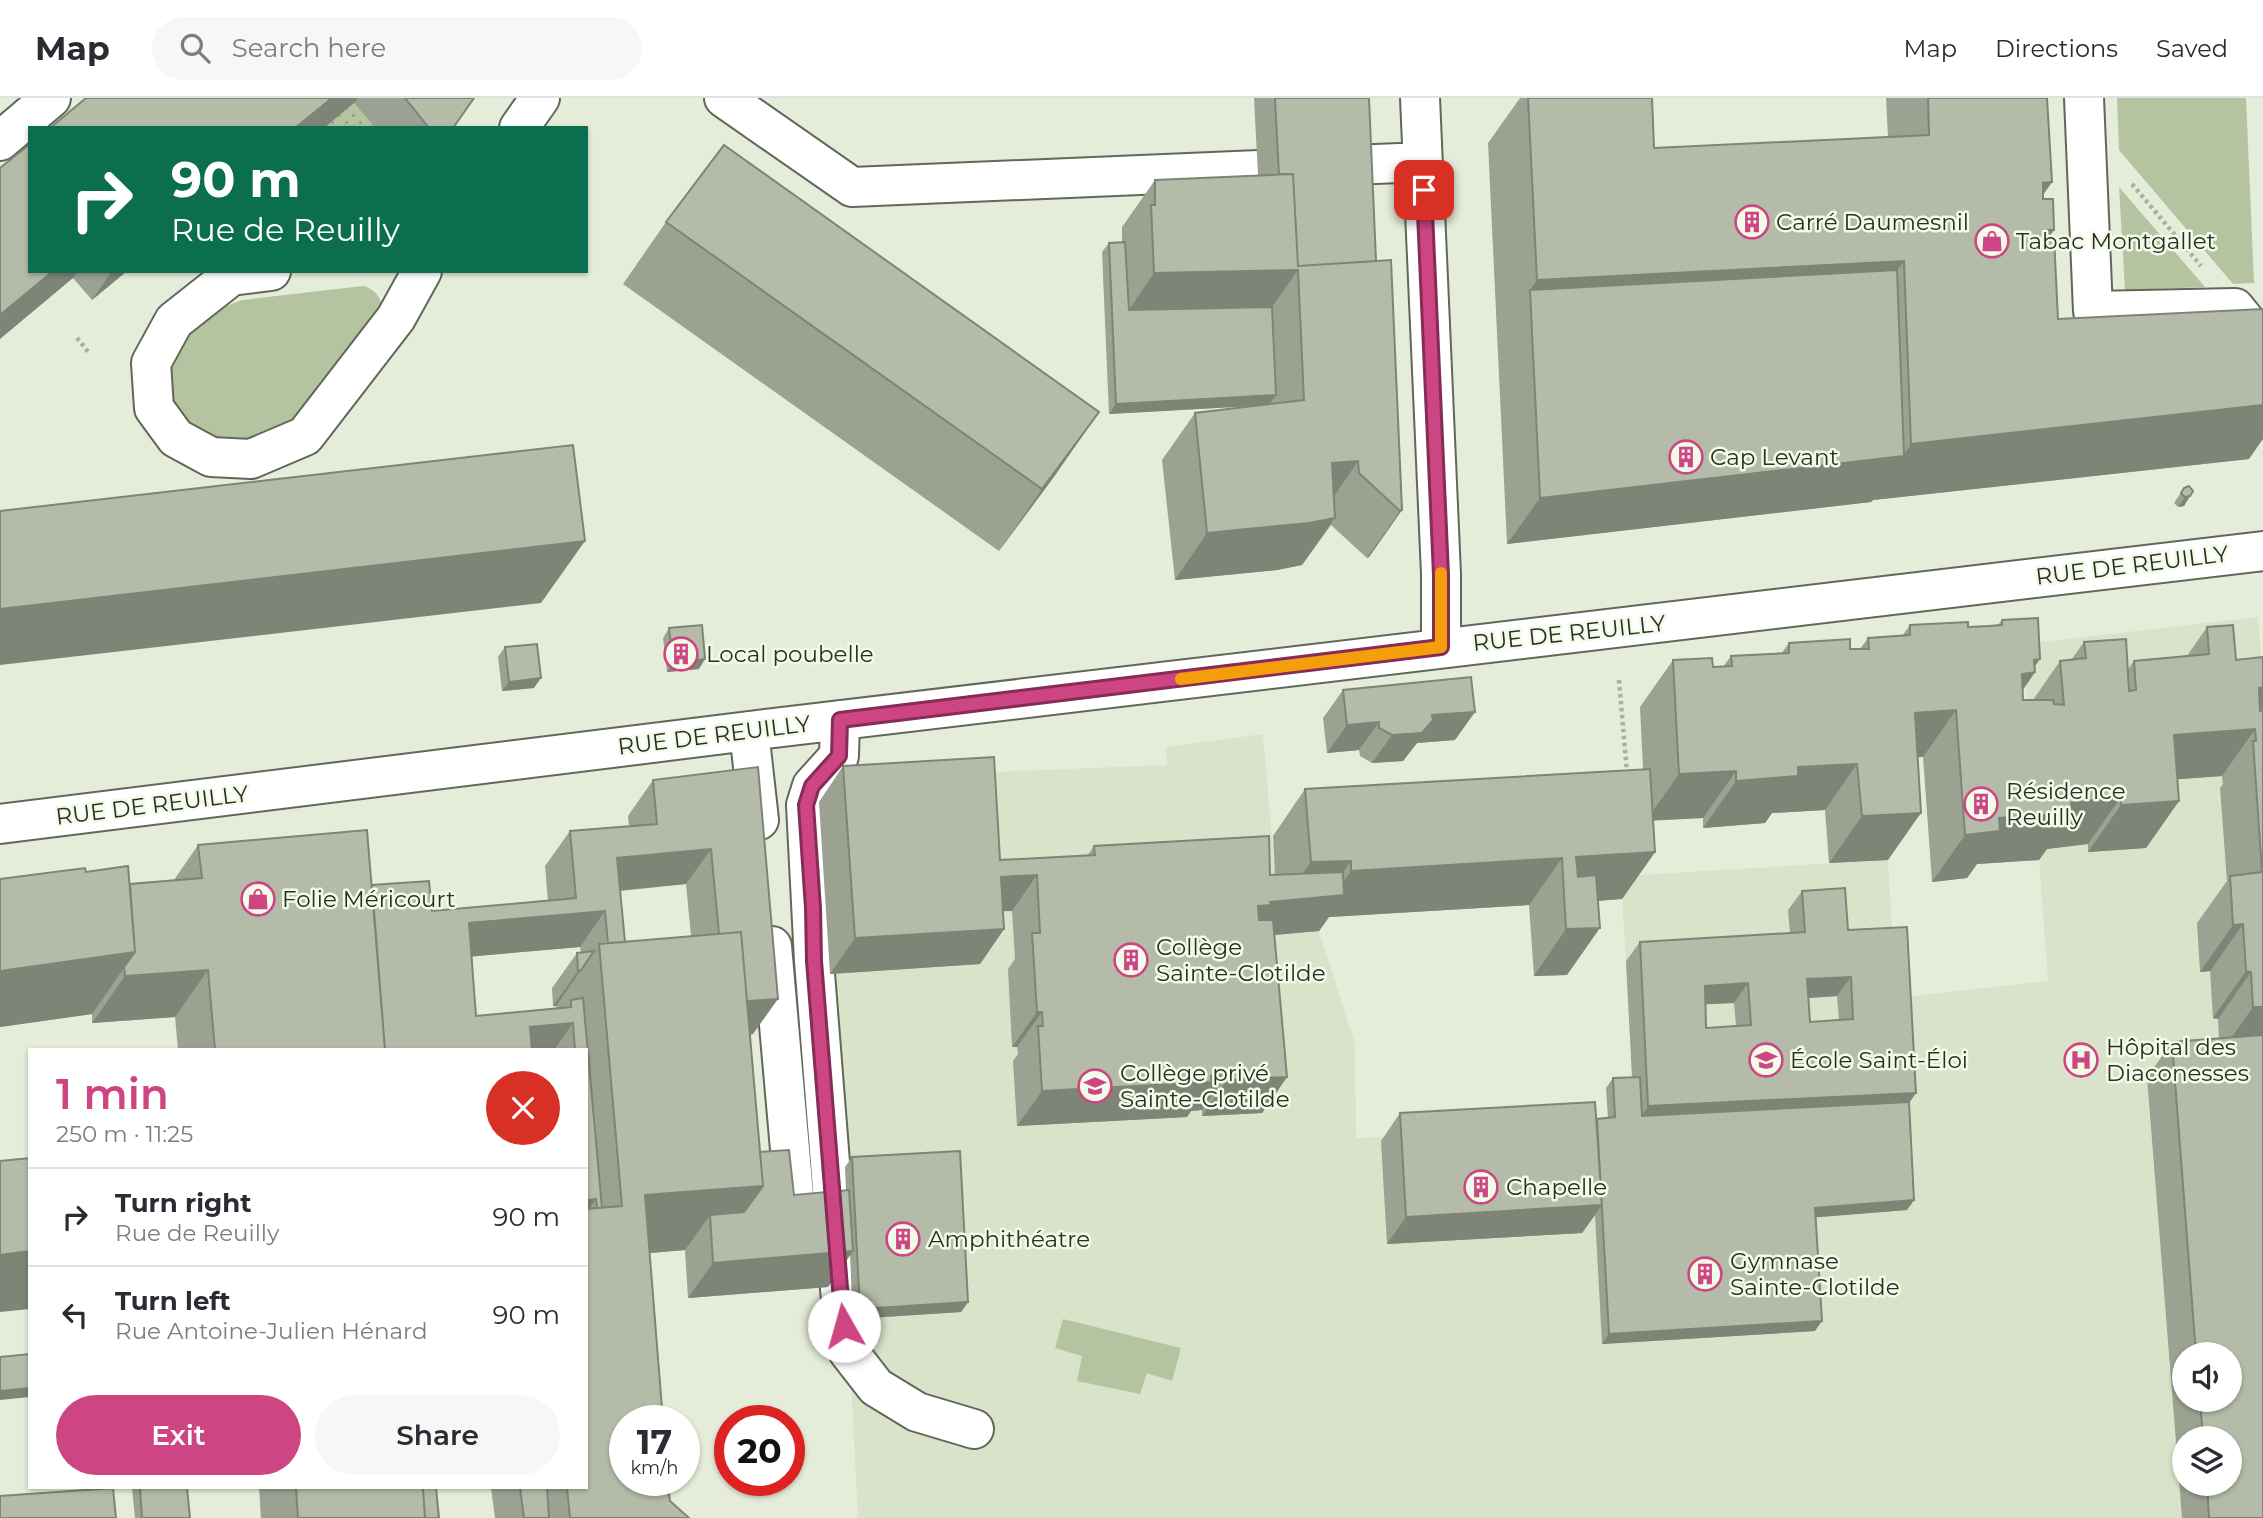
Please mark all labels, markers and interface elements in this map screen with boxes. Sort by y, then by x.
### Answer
search box [152,17,642,80]
text: Map [35,28,110,68]
icon: search [176,29,214,67]
text: Search here [232,32,386,64]
text: Map [1904,34,1957,63]
text: Directions [1995,34,2118,63]
text: Saved [2156,34,2228,63]
text: 90 m [171,150,301,209]
icon: right [56,154,147,245]
pin [1394,160,1454,220]
icon: arrive [1405,171,1443,209]
building icon: Carré Daumesnil [1733,203,1771,241]
place label: Carré Daumesnil [1776,208,1969,236]
text: Rue de Reuilly [171,210,400,249]
shop icon: Tabac Montgallet [1973,222,2011,260]
place label: Tabac Montgallet [2016,227,2216,255]
building icon: Cap Levant [1667,438,1705,476]
place label: Cap Levant [1710,443,1839,471]
street label: RUE DE REUILLY [2034,539,2230,591]
street label: RUE DE REUILLY [1471,609,1667,657]
building icon: Local poubelle [662,635,700,673]
place label: Local poubelle [706,640,874,668]
street label: RUE DE REUILLY [616,709,812,761]
place label: Résidence Reuilly [2006,777,2126,831]
street label: RUE DE REUILLY [54,779,250,831]
building icon: Résidence Reuilly [1962,785,2000,823]
shop icon: Folie Méricourt [239,880,277,918]
place label: Folie Méricourt [282,885,455,913]
place label: Collège Sainte-Clotilde [1156,933,1326,987]
building icon: Collège Sainte-Clotilde [1112,941,1150,979]
place label: Hôpital des Diaconesses [2106,1033,2249,1087]
school or university icon: École Saint-Éloi [1747,1041,1785,1079]
hospital icon: Hôpital des Diaconesses [2062,1041,2100,1079]
place label: École Saint-Éloi [1790,1046,1968,1074]
place label: Collège privé Sainte-Clotilde [1120,1059,1290,1113]
school or university icon: Collège privé Sainte-Clotilde [1076,1067,1114,1105]
text: 1 min [56,1068,169,1120]
button: close [486,1071,560,1145]
text: 250 m · 11:25 [56,1120,193,1148]
building icon: Chapelle [1462,1168,1500,1206]
place label: Chapelle [1506,1173,1607,1201]
text: Turn right [115,1187,251,1219]
icon: right [56,1198,94,1236]
text: 90 m [493,1201,560,1233]
text: Rue de Reuilly [115,1219,279,1247]
building icon: Amphithéatre [884,1220,922,1258]
place label: Amphithéatre [928,1225,1090,1253]
place label: Gymnase Sainte-Clotilde [1730,1247,1900,1301]
building icon: Gymnase Sainte-Clotilde [1686,1255,1724,1293]
text: Turn left [115,1285,231,1317]
position arrow [807,1289,881,1363]
icon: left [56,1296,94,1334]
text: 90 m [493,1299,560,1331]
text: Rue Antoine-Julien Hénard [115,1317,428,1345]
map controls [2172,1342,2242,1496]
button: sound [2172,1342,2242,1412]
button: Exit [56,1395,301,1475]
button: Share [315,1395,560,1475]
speed limit sign: 20 [714,1405,805,1496]
text: 17 [637,1420,672,1463]
button: layers [2172,1426,2242,1496]
text: km/h [630,1457,679,1479]

